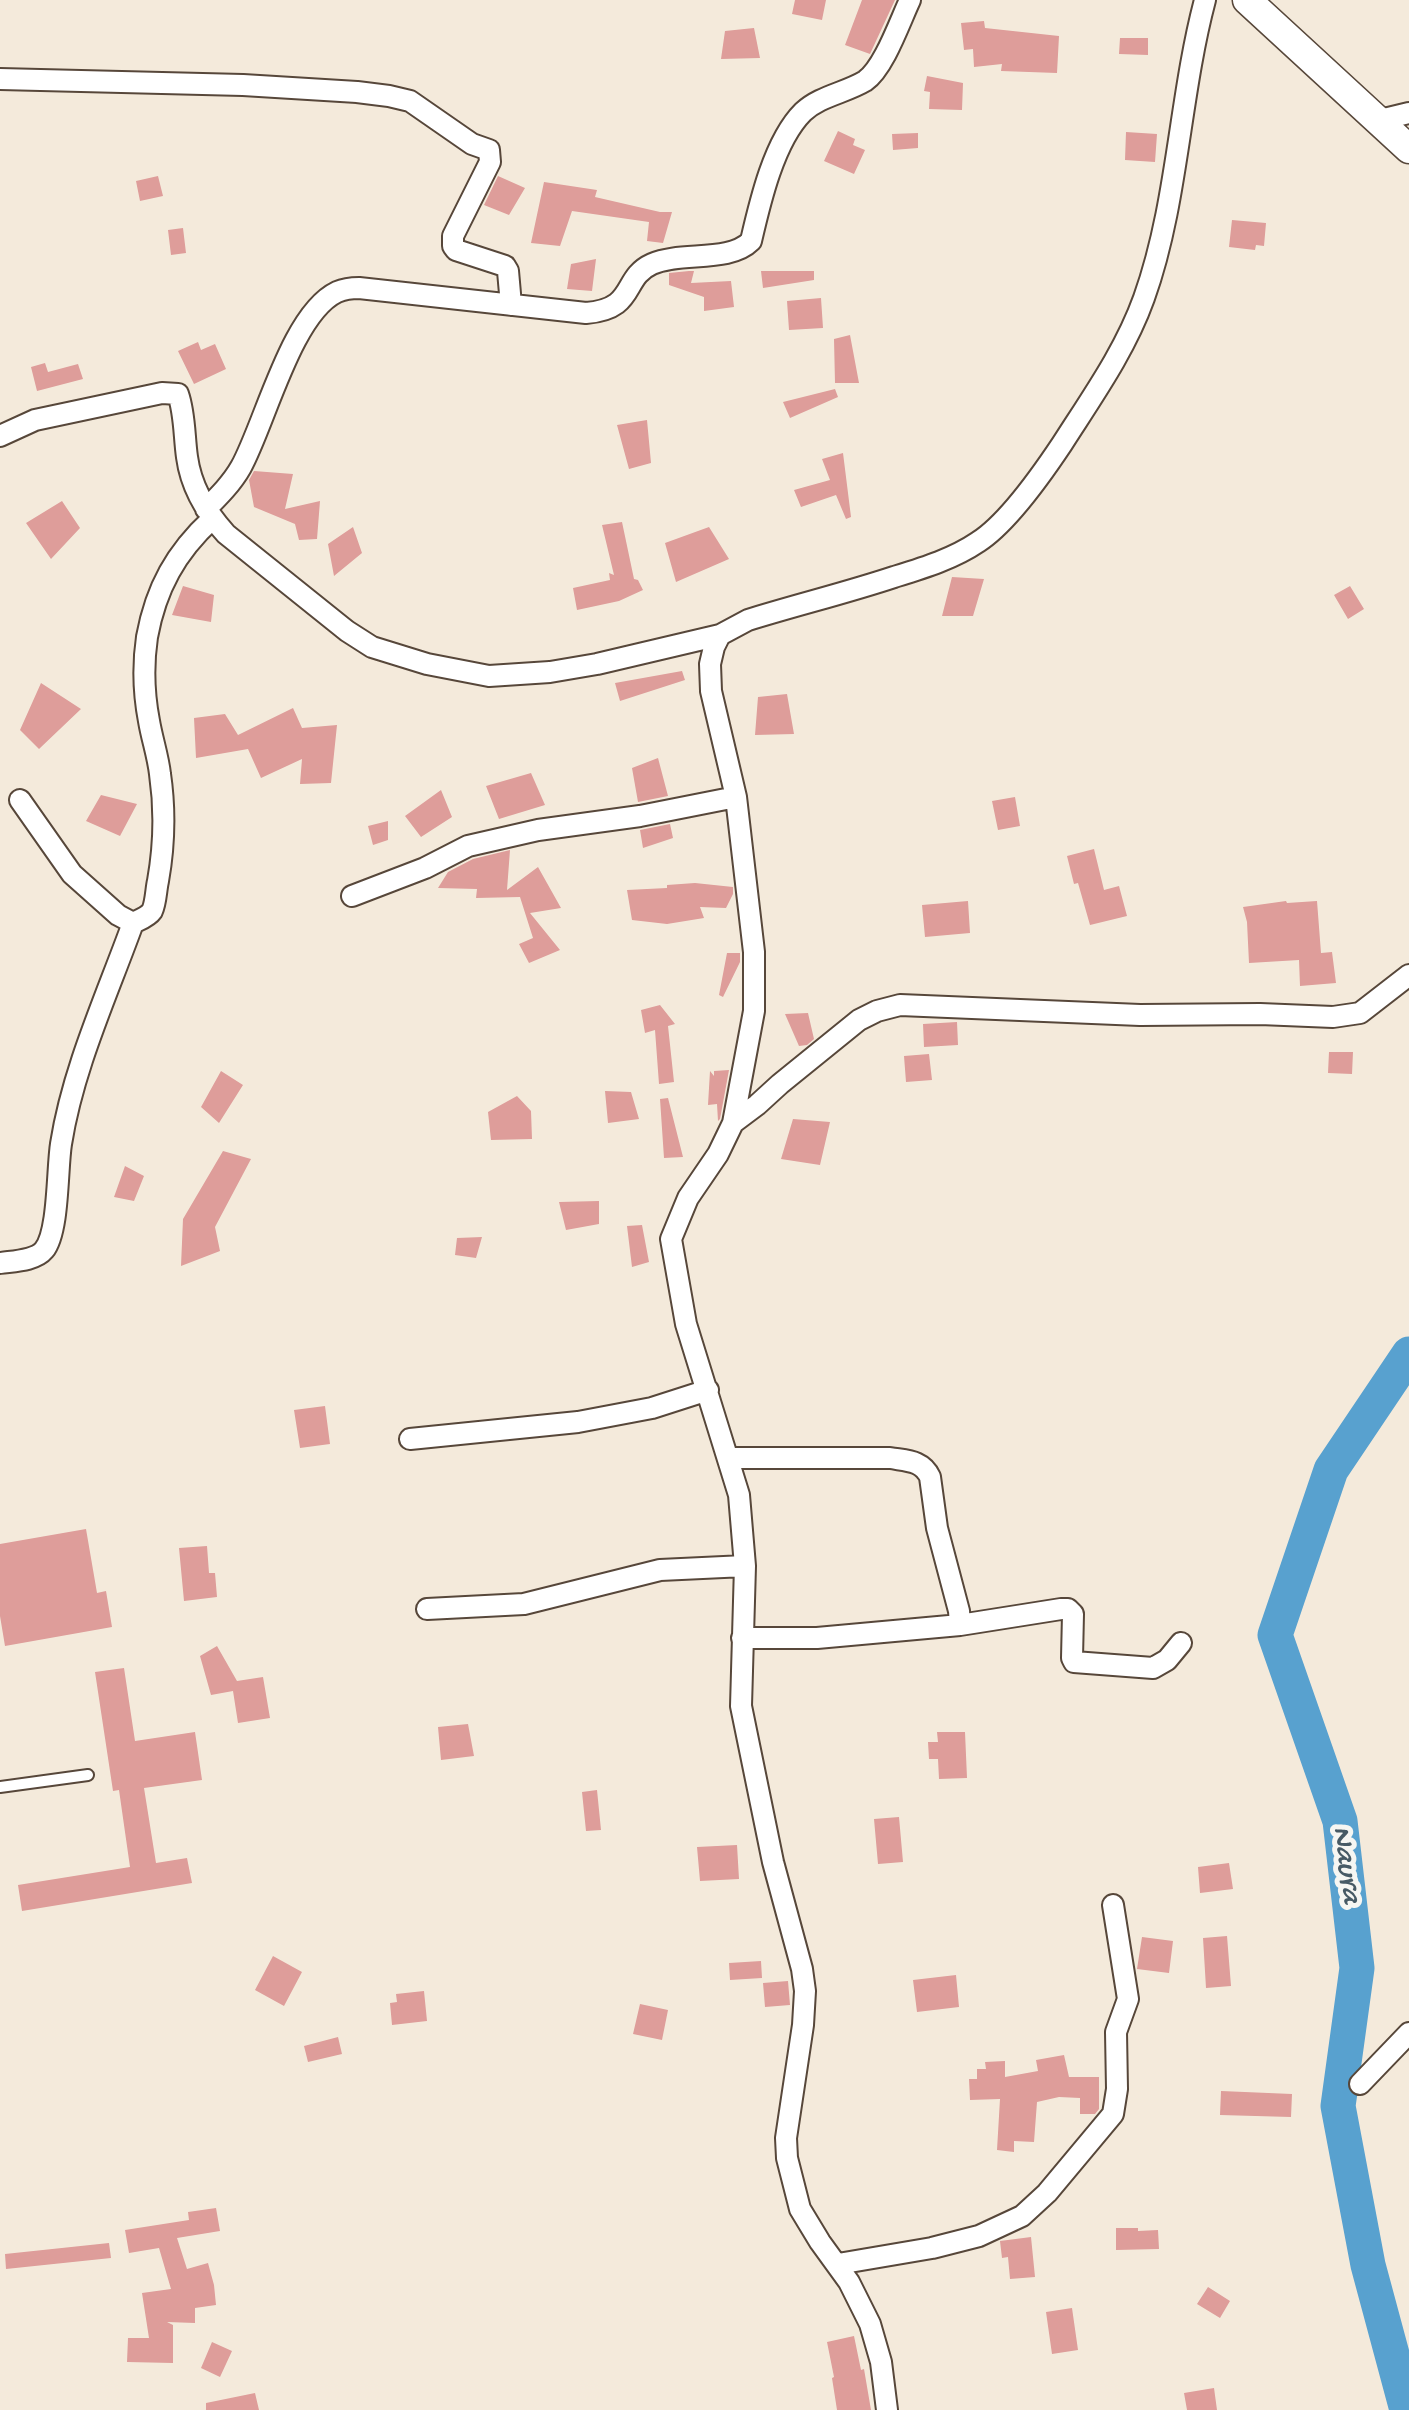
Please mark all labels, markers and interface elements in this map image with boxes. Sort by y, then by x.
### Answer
water label: Naura [1321,1824,1367,1906]

